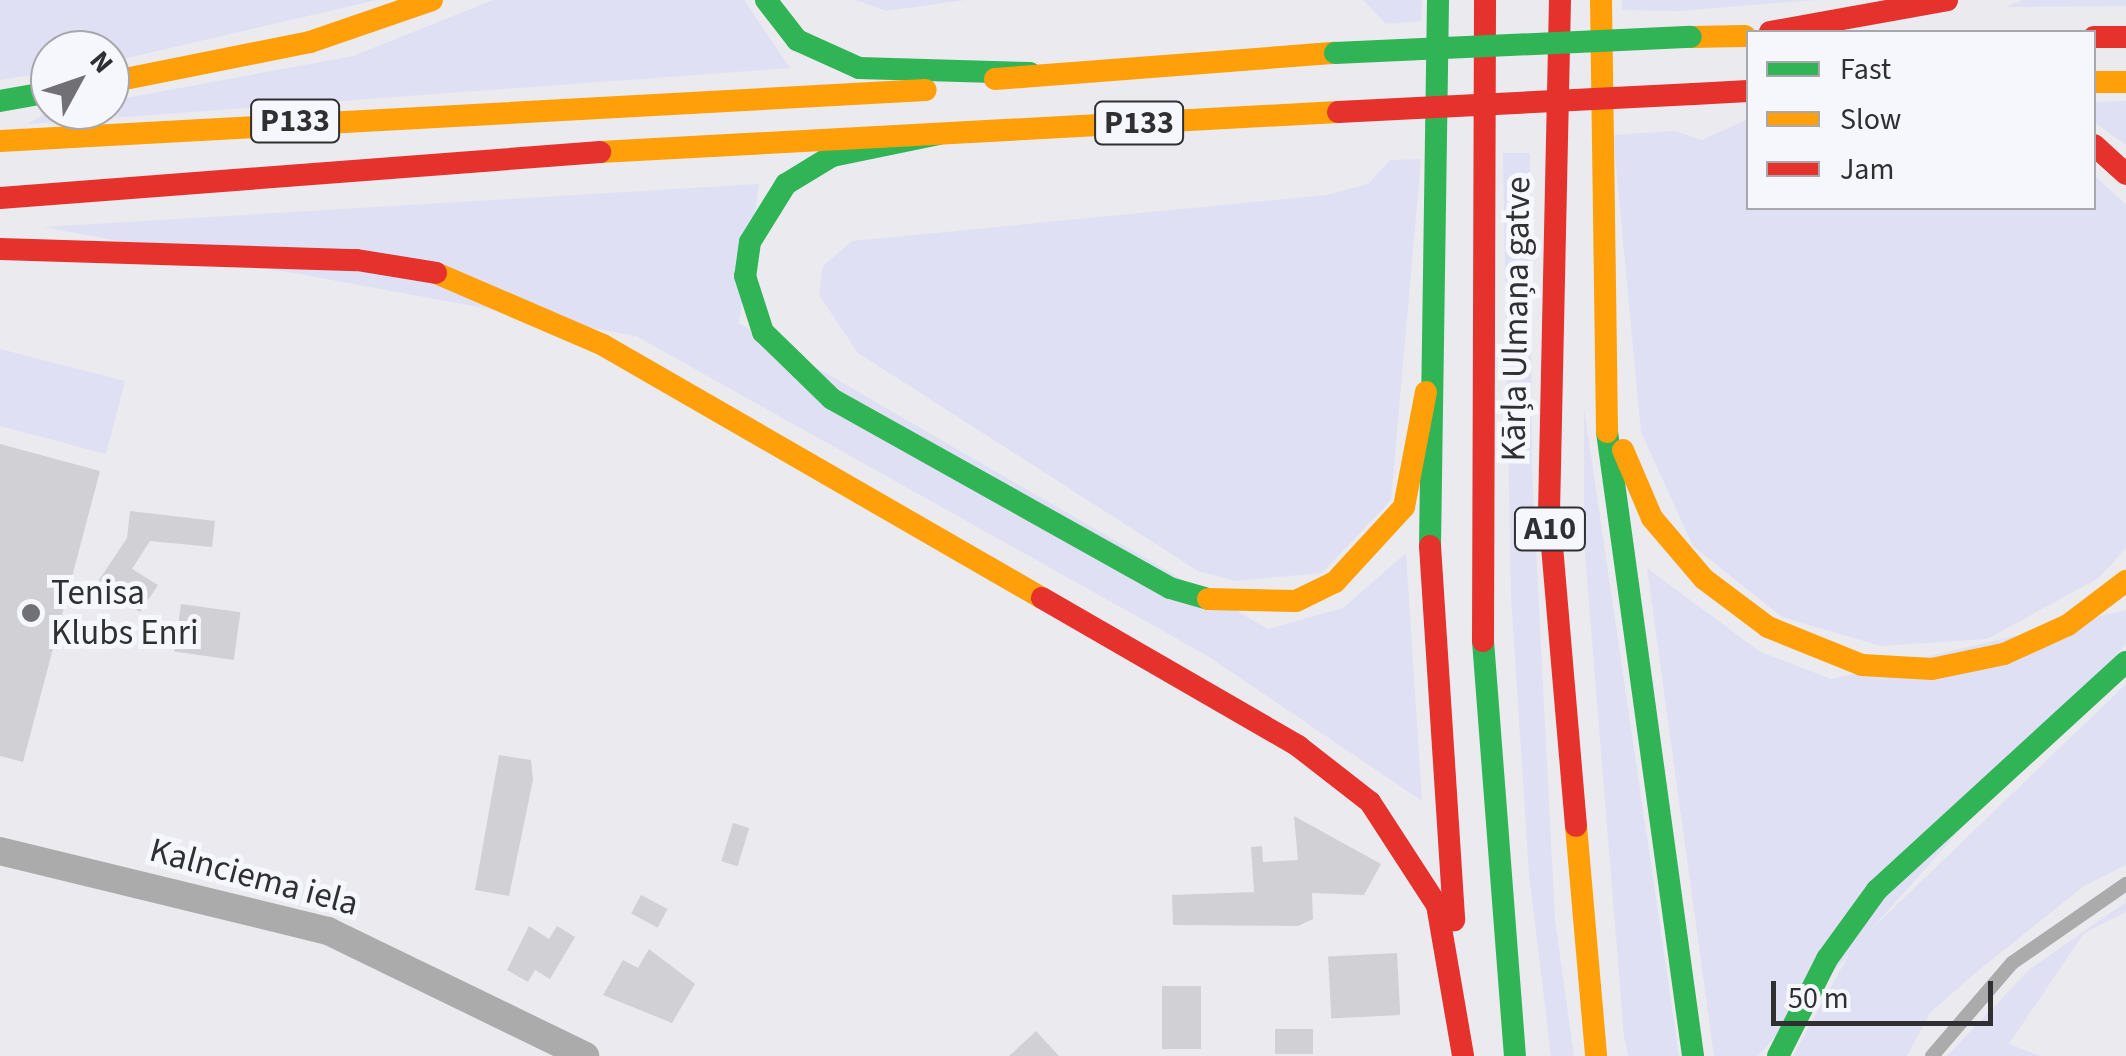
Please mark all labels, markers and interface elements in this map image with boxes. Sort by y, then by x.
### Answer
north arrow [30,30,130,130]
legend [1746,30,2096,210]
text: N [80,42,123,82]
text: Fast [1840,48,1891,91]
road number: P133 [250,94,340,148]
road number: P133 [1094,96,1184,150]
text: Slow [1840,98,1901,141]
text: Jam [1840,148,1894,191]
street label: Kārļa Ulmaņa gatve [1493,176,1539,462]
road number: A10 [1512,502,1588,556]
place label: Tenisa Klubs Enri [51,572,199,654]
marker: Tenisa Klubs Enri [20,602,42,624]
street label: Kalnciema iela [145,829,363,925]
scale bar [1776,961,1998,1023]
text: 50 m [1788,977,1849,1020]

